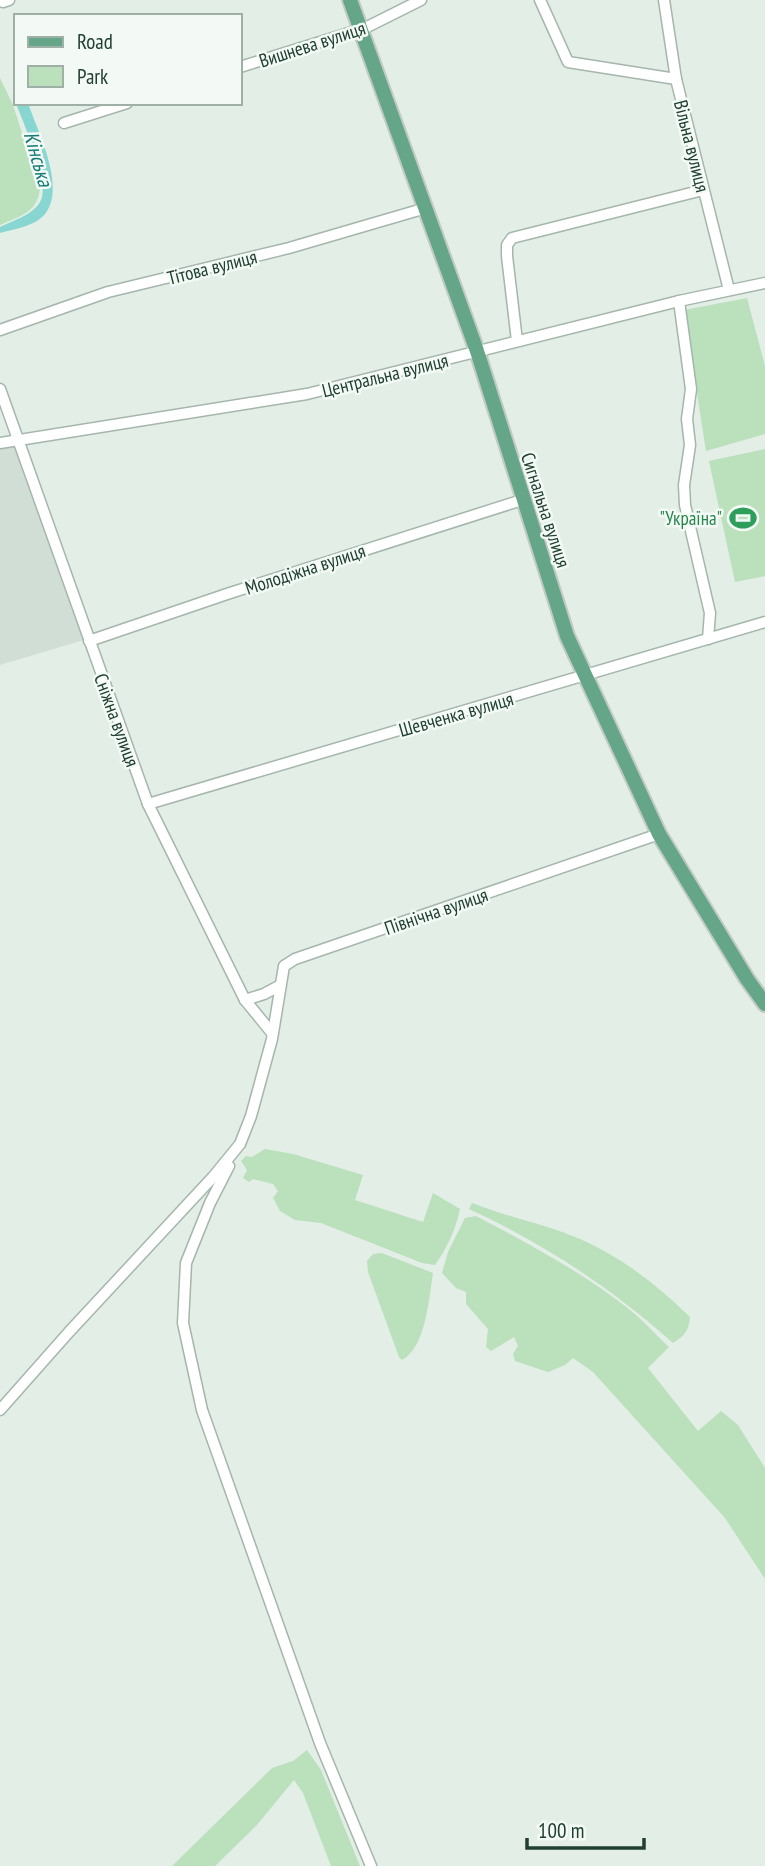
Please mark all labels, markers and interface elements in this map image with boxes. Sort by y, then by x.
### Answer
legend [14,14,242,105]
street label: Вишнева вулиця [256,16,368,72]
text: Road [77,28,113,55]
text: Park [77,63,108,90]
street label: Вільна вулиця [669,97,715,195]
water label: Кінська [18,128,60,191]
street label: Тітова вулиця [165,244,259,290]
street label: Центральна вулиця [319,348,451,402]
street label: Сигнальна вулиця [516,449,576,571]
sports icon: "Україна" [728,503,758,533]
place label: "Україна" [659,506,722,530]
street label: Молодіжна вулиця [242,538,368,600]
street label: Сніжна вулиця [89,670,145,770]
street label: Шевченка вулиця [396,686,516,742]
street label: Північна вулиця [381,882,491,940]
scale bar [527,1806,644,1850]
text: 100 m [538,1817,584,1844]

